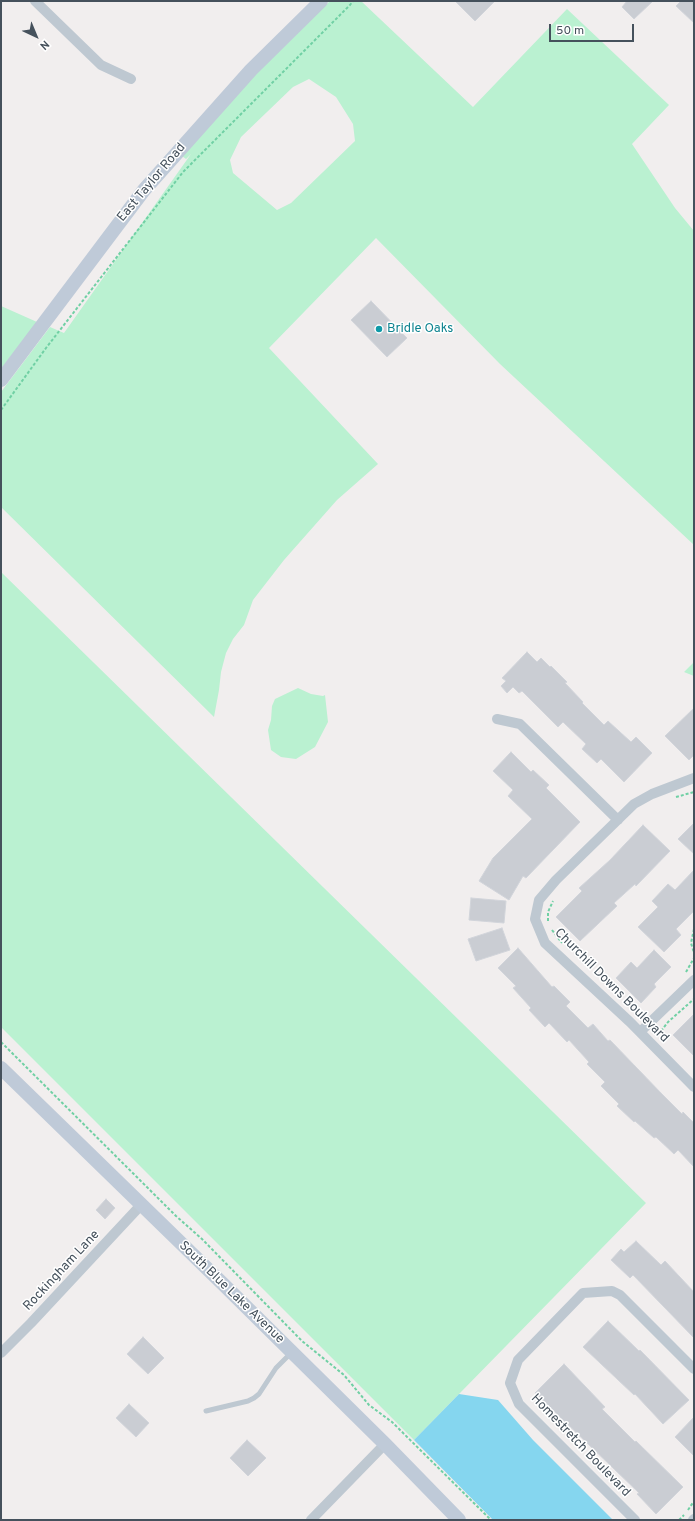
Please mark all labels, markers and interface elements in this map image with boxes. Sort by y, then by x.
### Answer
north arrow [16,16,56,56]
scale bar [551,16,636,42]
text: 50 m [556,23,584,39]
text: N [37,37,52,52]
street label: East Taylor Road [115,141,189,225]
place label: Bridle Oaks [387,321,453,337]
marker: Bridle Oaks [374,324,384,334]
street label: Churchill Downs Boulevard [551,926,671,1046]
street label: Rockingham Lane [21,1227,103,1315]
street label: South Blue Lake Avenue [175,1239,287,1347]
street label: Homestretch Boulevard [527,1391,633,1501]

